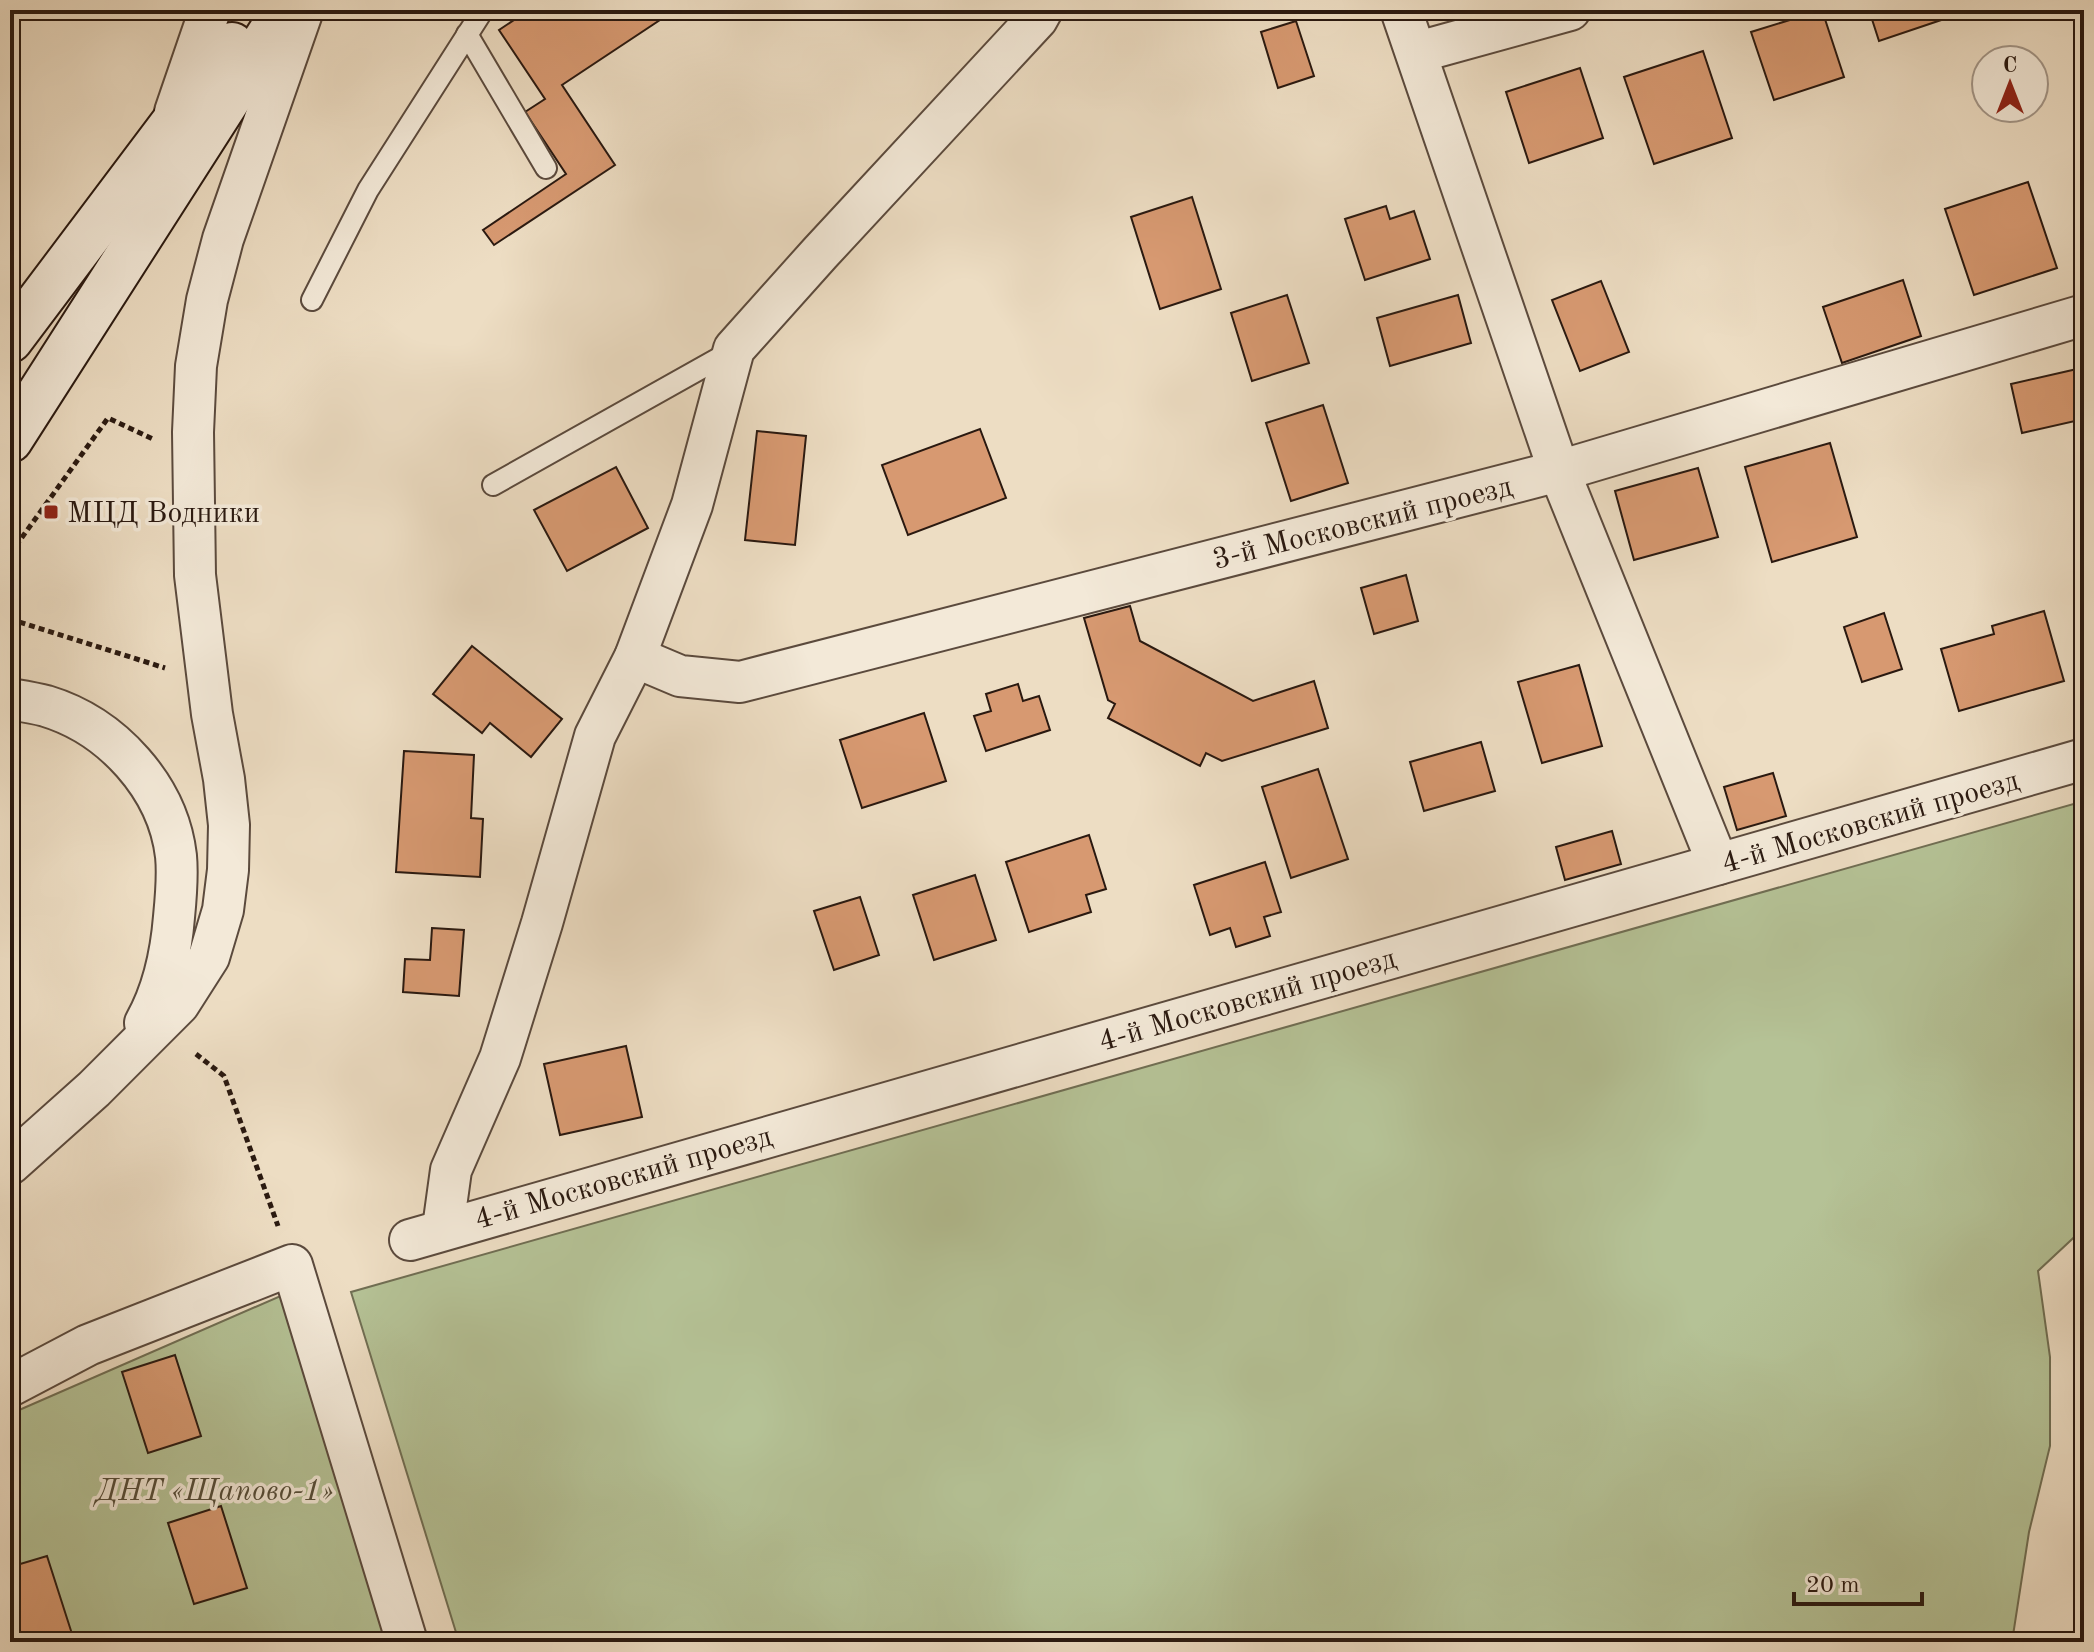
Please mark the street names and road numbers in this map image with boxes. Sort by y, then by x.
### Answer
street label: 3-й Московский проезд [1210,472,1516,576]
street label: 4-й Московский проезд [1719,766,2023,880]
street label: 4-й Московский проезд [1096,944,1400,1058]
street label: 4-й Московский проезд [472,1122,776,1236]

